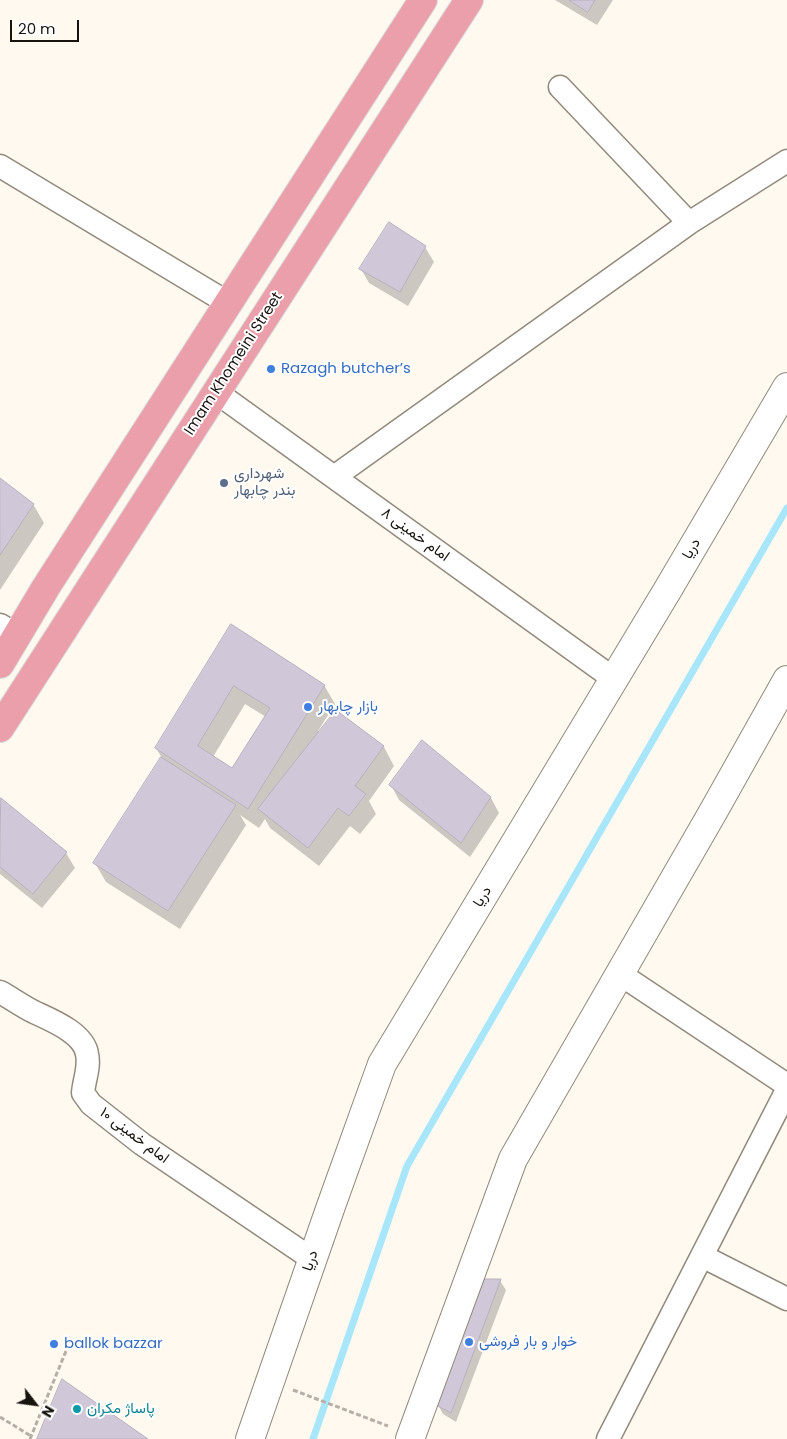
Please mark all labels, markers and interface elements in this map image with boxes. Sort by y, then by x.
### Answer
scale bar [12,10,81,42]
text: 20 m [18,18,56,39]
street label: Imam Khomeini Street [181,289,287,439]
place label: Razagh butcher’s [281,360,411,378]
marker: Razagh butcher’s [265,363,277,375]
place label: شهرداری بندر چابهار [234,465,296,500]
marker: شهرداری بندر چابهار [218,477,230,489]
street label: امام خمینی ۸ [377,504,453,566]
street label: دریا [679,535,705,563]
place label: بازار چابهار [318,698,378,716]
marker: بازار چابهار [302,701,314,713]
street label: دریا [470,883,496,911]
street label: امام خمینی ۱۰ [96,1104,172,1168]
street label: دریا [299,1248,323,1274]
place label: خوار و بار فروشی [479,1333,577,1351]
place label: ballok bazzar [64,1335,163,1353]
marker: خوار و بار فروشی [463,1336,475,1348]
marker: ballok bazzar [48,1338,60,1350]
north arrow [10,1379,60,1429]
place label: پاساژ مکران [87,1400,155,1418]
text: N [37,1402,59,1421]
marker: پاساژ مکران [71,1403,83,1415]

